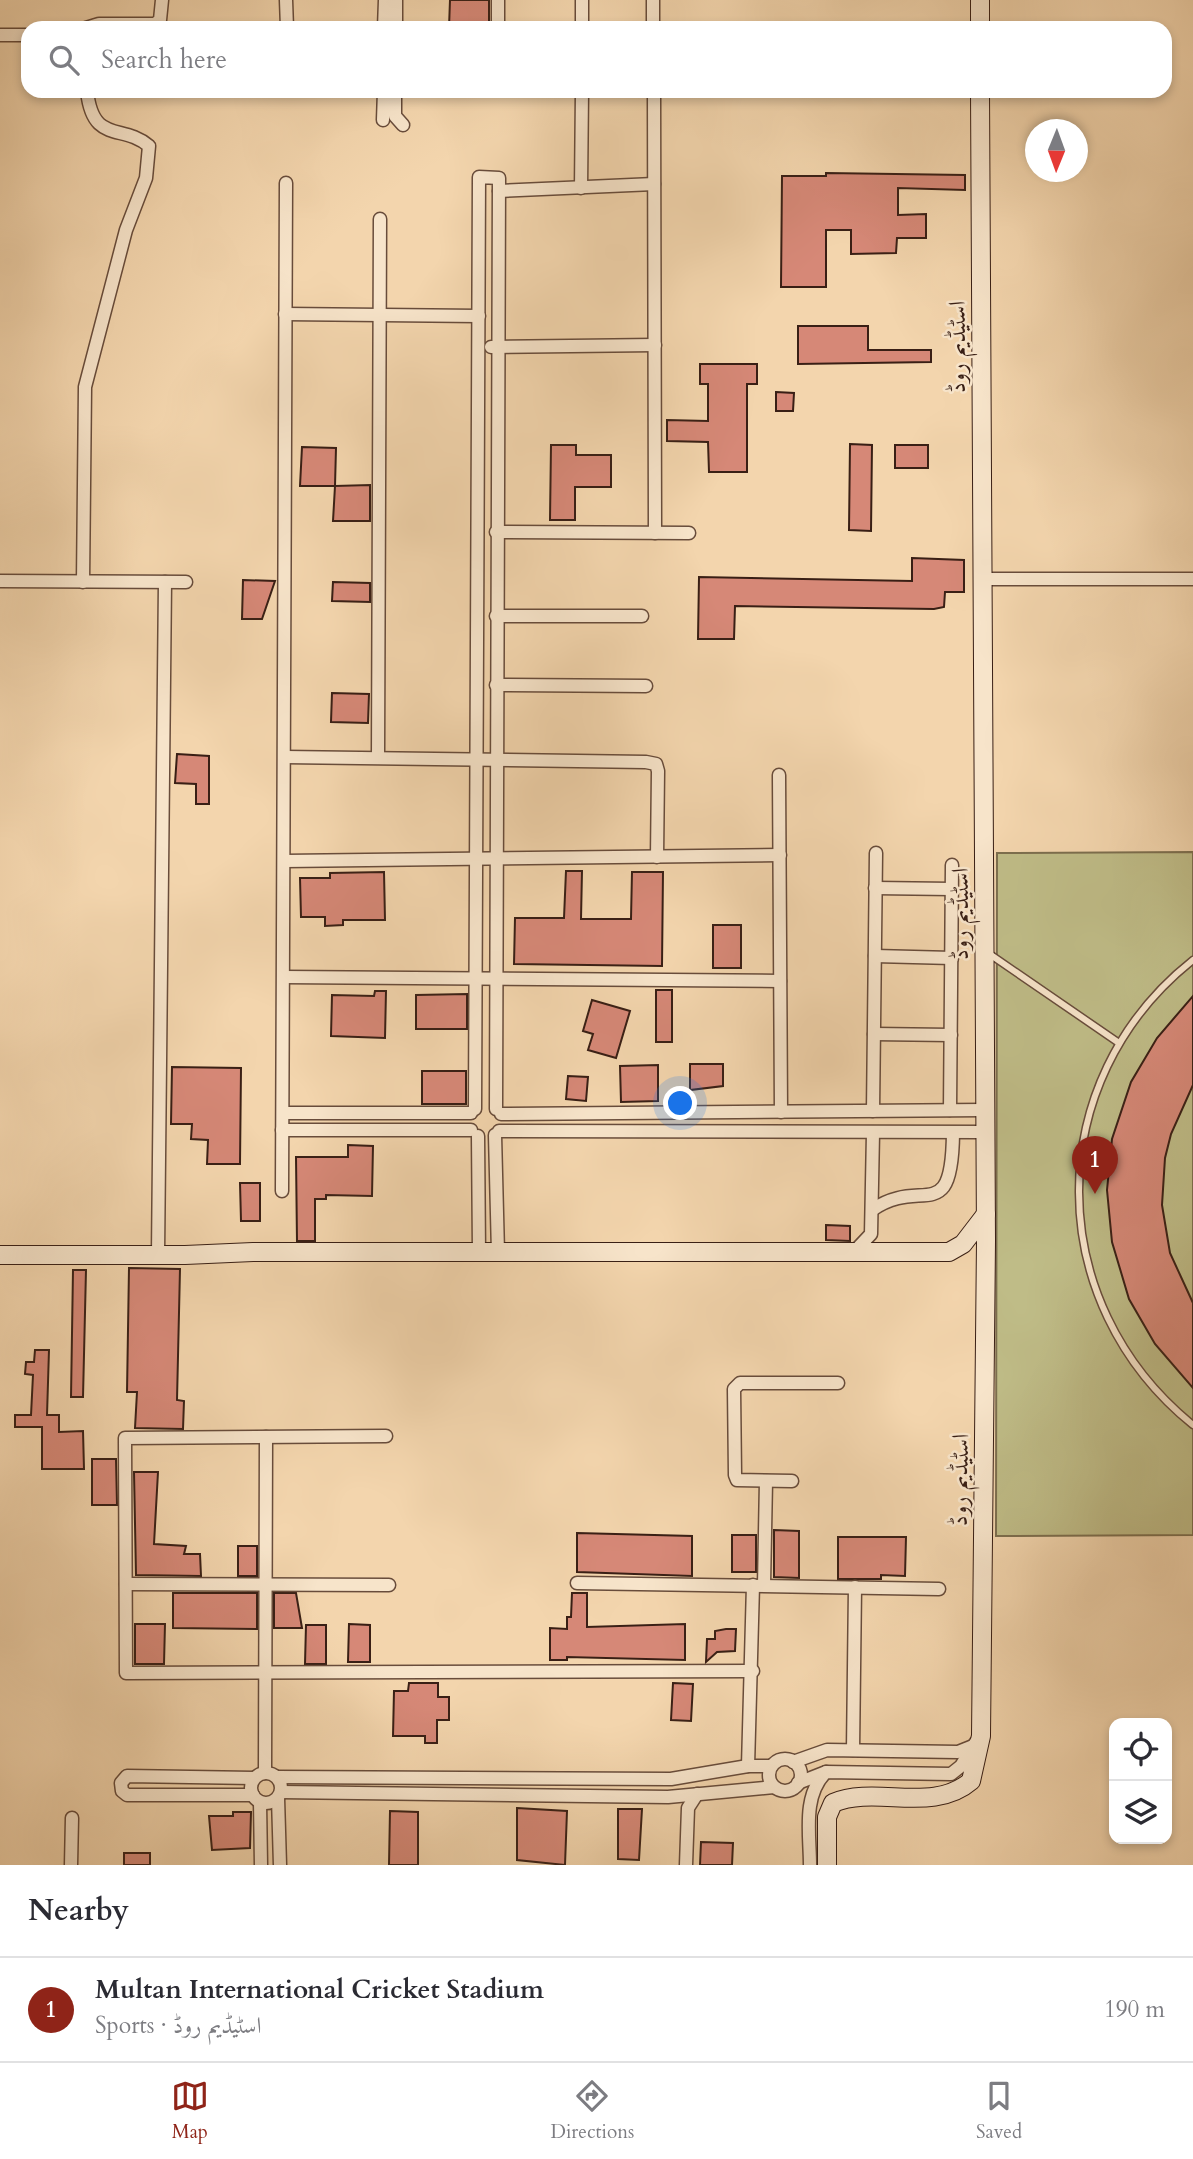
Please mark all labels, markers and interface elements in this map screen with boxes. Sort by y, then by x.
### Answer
search box [21,21,1172,98]
icon: search [45,41,83,79]
text: Search here [101,42,227,77]
north arrow [1025,119,1088,182]
street label: اسٹیڈیم روڈ [941,301,978,393]
street label: اسٹیڈیم روڈ [944,868,981,960]
your location [663,1086,697,1120]
pin: 1 [1072,1136,1118,1194]
street label: اسٹیڈیم روڈ [943,1433,981,1527]
map controls [1109,1718,1172,1844]
button: locate [1109,1718,1172,1781]
button: layers [1109,1781,1172,1844]
text: Nearby [28,1890,129,1931]
text: Multan International Cricket Stadium [95,1972,544,2007]
text: 1 [45,1994,57,2025]
text: 190 m [1104,1994,1165,2025]
text: Sports · اسٹیڈیم روڈ [95,2010,261,2041]
tab: Map [171,2077,209,2145]
tab: Directions [551,2077,634,2145]
tab: Saved [976,2077,1022,2145]

